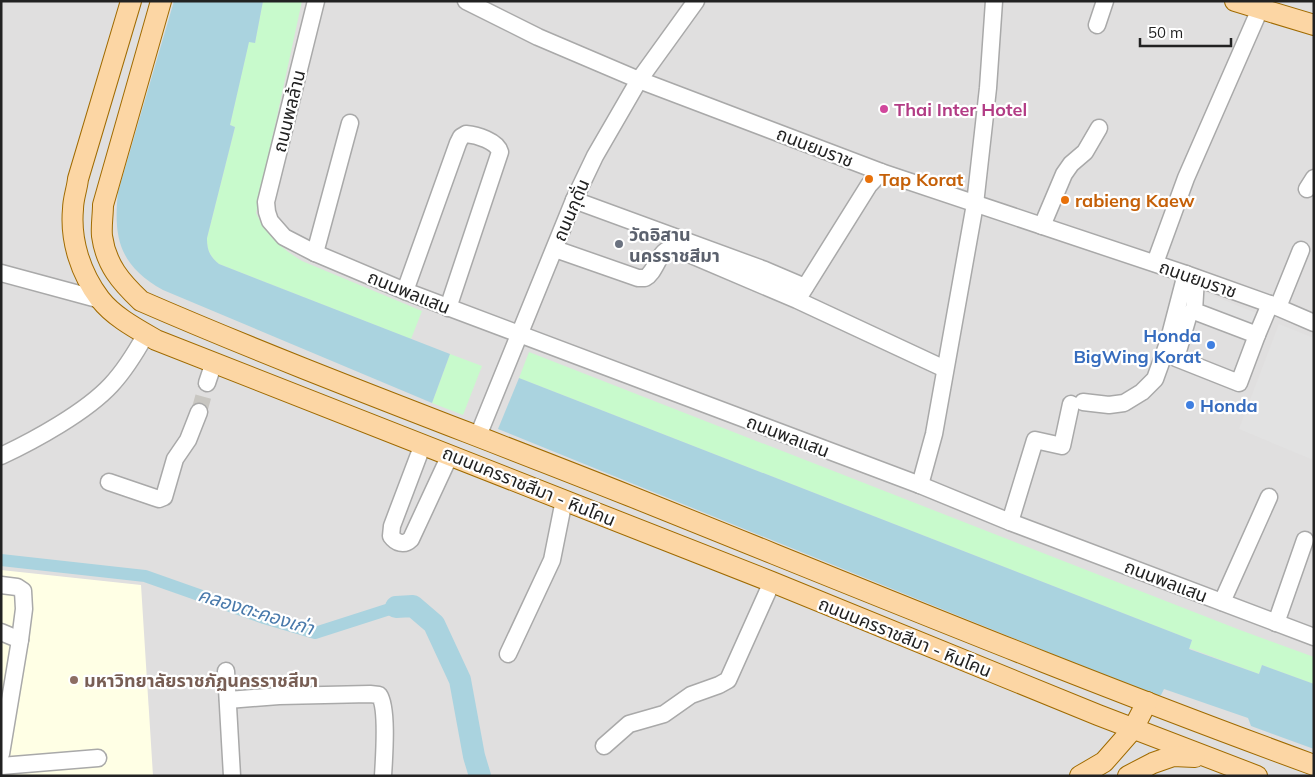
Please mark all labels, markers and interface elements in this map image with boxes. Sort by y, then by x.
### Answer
scale bar [1140,15,1231,47]
text: 50 m [1148,23,1183,42]
street label: ถนนพลล้าน [268,67,310,155]
place label: Thai Inter Hotel [894,98,1027,121]
marker: Thai Inter Hotel [878,103,890,115]
street label: ถนนยมราช [773,122,857,172]
place label: Tap Korat [879,168,964,191]
marker: Tap Korat [863,173,875,185]
street label: ถนนกุดั่น [548,175,594,245]
place label: rabieng Kaew [1075,189,1195,212]
marker: rabieng Kaew [1059,194,1071,206]
place label: วัดอิสาน นครราชสีมา [629,223,720,267]
marker: วัดอิสาน นครราชสีมา [613,238,625,250]
street label: ถนนยมราช [1156,255,1240,303]
street label: ถนนพลแสน [364,265,454,319]
place label: Honda BigWing Korat [1073,324,1201,368]
marker: Honda BigWing Korat [1205,339,1217,351]
place label: Honda [1200,394,1258,417]
marker: Honda [1184,399,1196,411]
street label: ถนนพลแสน [743,410,833,462]
street label: ถนนนครราชสีมา - หินโคน [439,441,619,531]
street label: ถนนพลแสน [1121,555,1211,607]
water label: คลองตะคองเก่า [195,582,318,640]
street label: ถนนนครราชสีมา - หินโคน [815,592,995,682]
place label: มหาวิทยาลัยราชภัฏนครราชสีมา [84,669,318,692]
marker: มหาวิทยาลัยราชภัฏนครราชสีมา [68,674,80,686]

